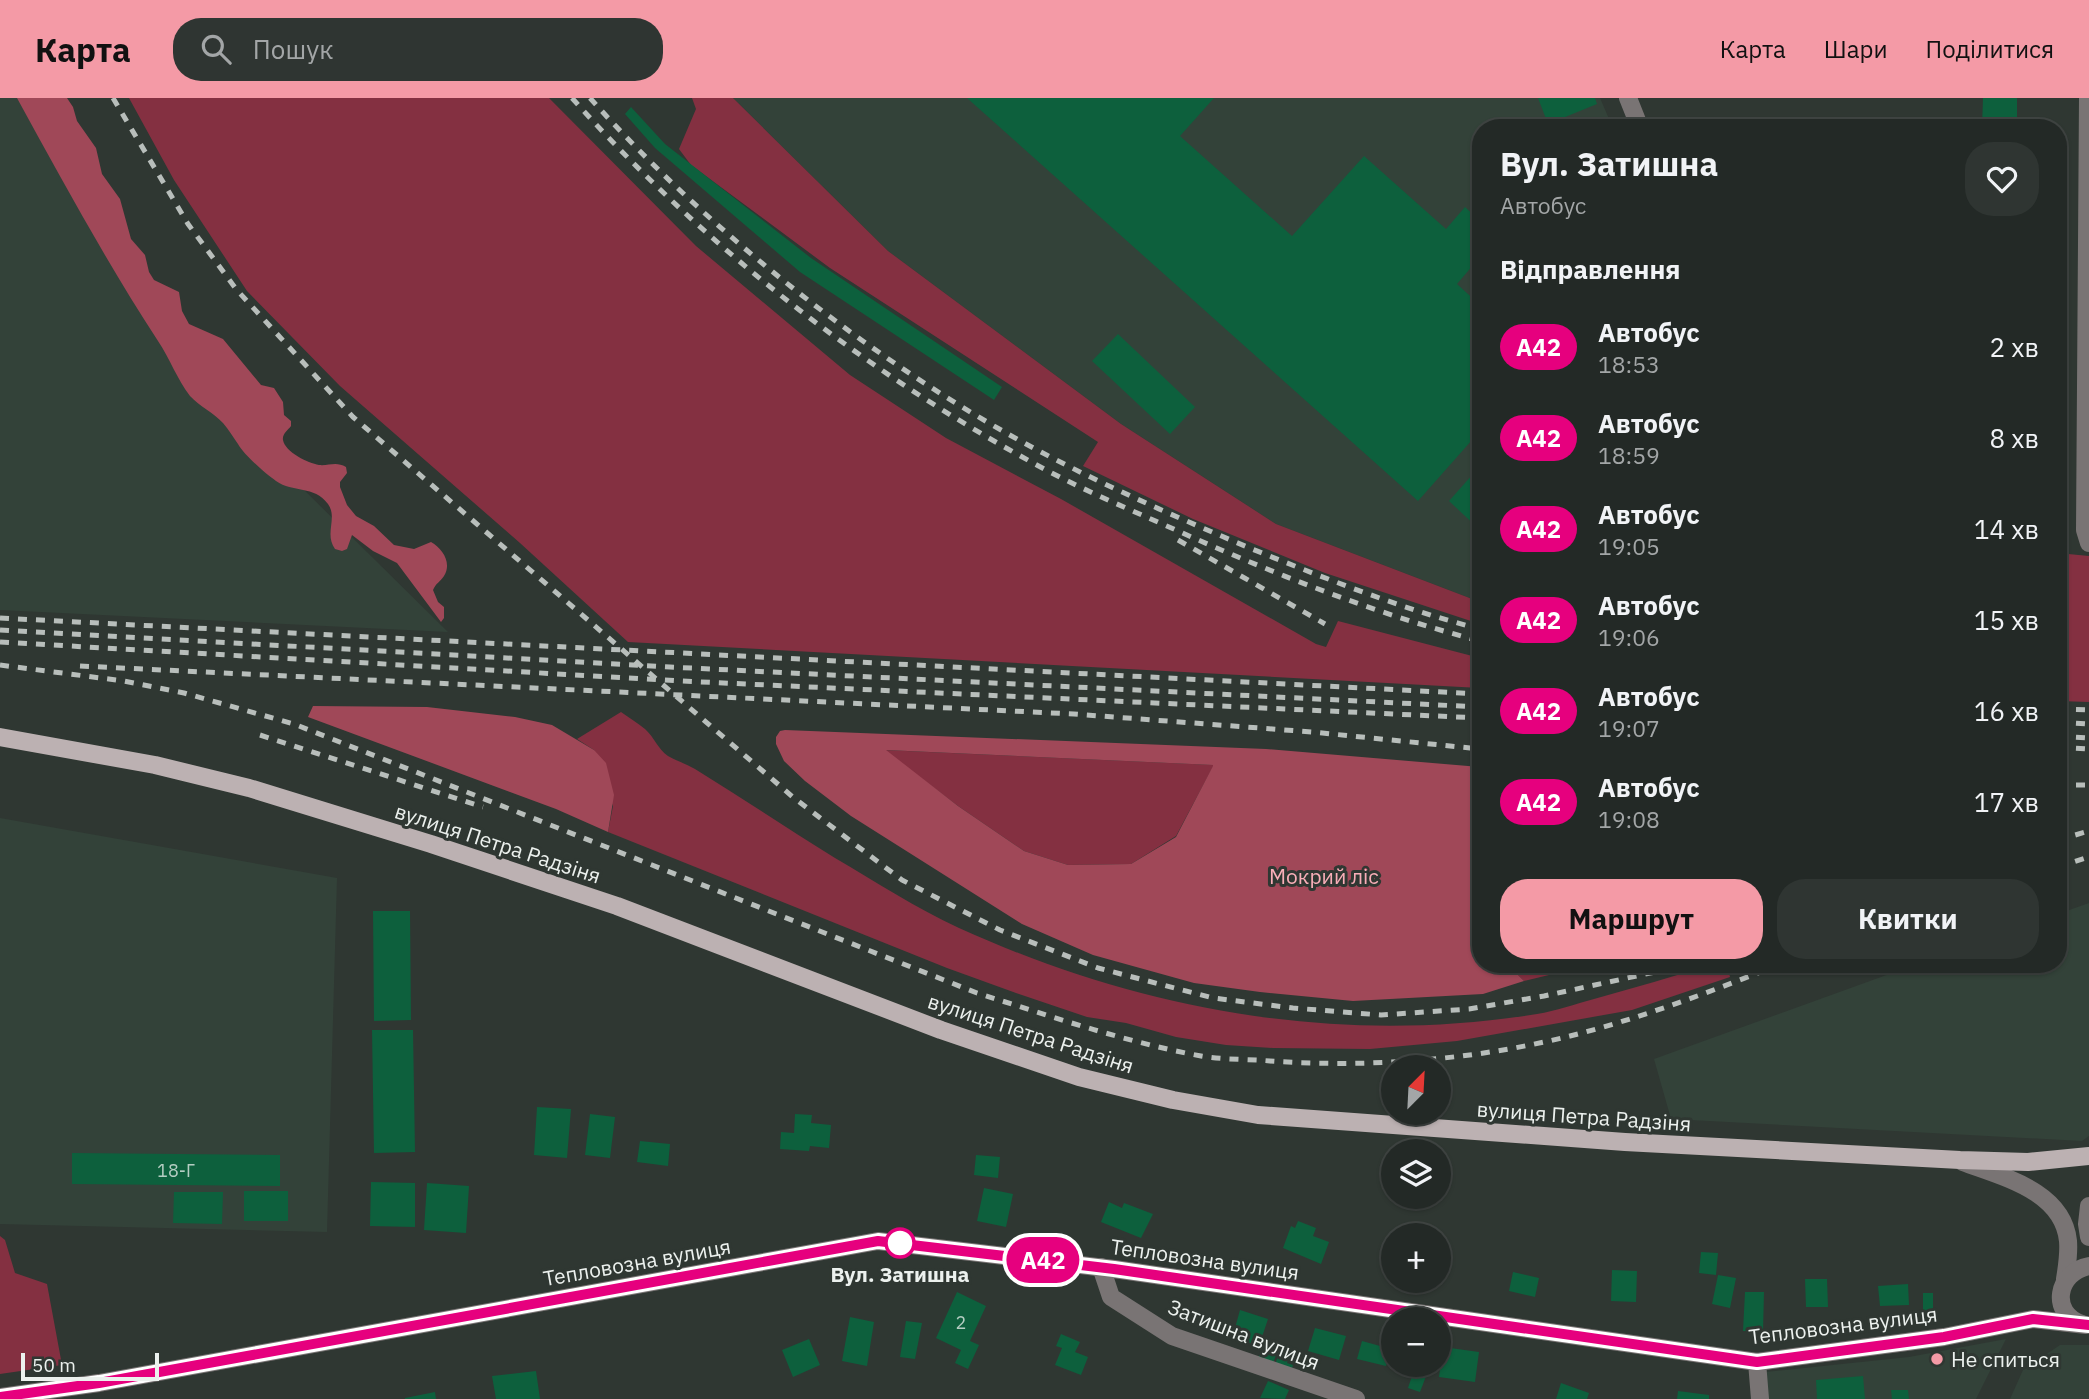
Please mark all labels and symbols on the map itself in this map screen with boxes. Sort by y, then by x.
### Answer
street label: вулиця Петра Радзіня [391,796,605,890]
park label: Мокрий ліс [1269,862,1379,890]
street label: вулиця Петра Радзіня [924,986,1138,1080]
north arrow [1381,1055,1451,1125]
street label: вулиця Петра Радзіня [1476,1095,1692,1137]
house number: 18-Г [157,1159,195,1182]
marker: Вул. Затишна [885,1228,915,1258]
street label: Тепловозна вулиця [541,1232,733,1292]
street label: Тепловозна вулиця [1109,1232,1301,1286]
line badge: А42 [1003,1237,1083,1283]
place label: Вул. Затишна [831,1260,970,1288]
street label: Затишна вулиця [1164,1292,1324,1376]
street label: Тепловозна вулиця [1747,1300,1939,1350]
house number: 2 [956,1311,966,1334]
place label: Не спиться [1951,1345,2060,1373]
scale bar [21,1350,159,1382]
marker: Не спиться [1929,1351,1945,1367]

